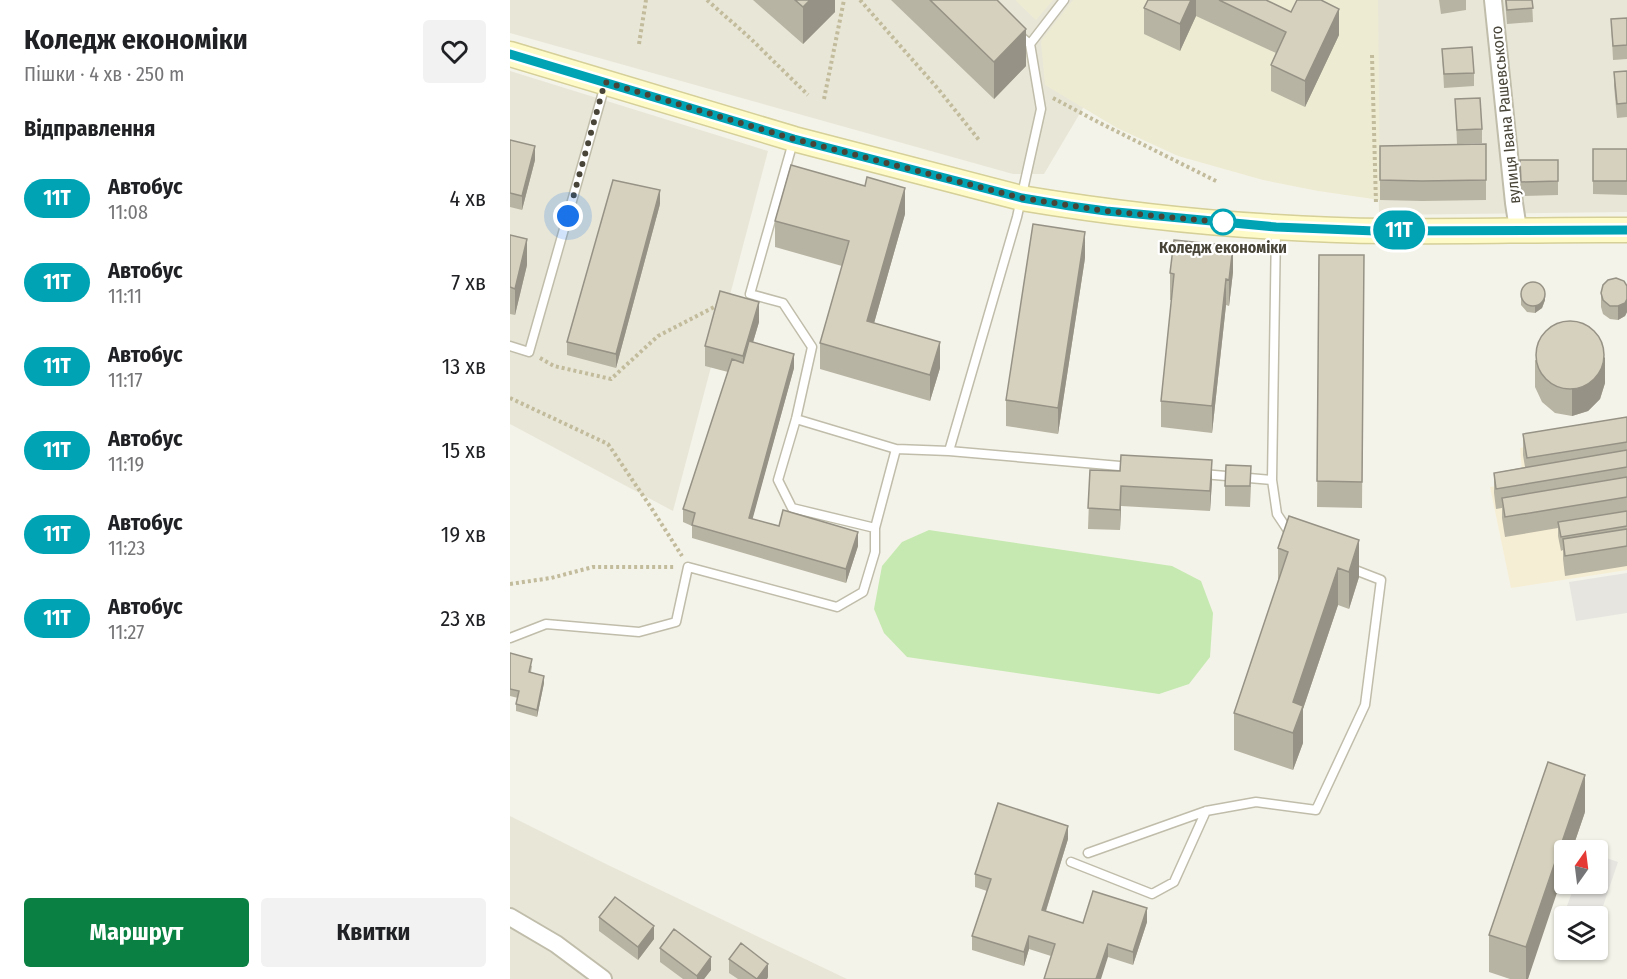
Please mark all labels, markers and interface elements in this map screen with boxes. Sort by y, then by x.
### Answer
button: heart [423,20,486,83]
text: Коледж економіки [24,23,248,56]
street label: вулиця Івана Рашевського [1487,25,1524,205]
text: Пішки · 4 хв · 250 m [24,62,185,86]
text: Відправлення [24,115,155,142]
text: Автобус [108,173,183,200]
text: 11Т [43,185,71,211]
text: 4 хв [449,185,486,212]
text: 11:08 [108,200,148,224]
your location [553,201,583,231]
marker: Коледж економіки [1210,209,1236,235]
line badge: 11Т [1364,210,1434,250]
text: 11Т [1385,217,1413,243]
place label: Коледж економіки [1159,238,1287,257]
text: Автобус [108,257,183,284]
text: 11Т [43,269,71,295]
text: 7 хв [451,269,486,296]
text: 11:11 [108,284,142,308]
text: Автобус [108,341,183,368]
text: 11Т [43,353,71,379]
text: 13 хв [442,353,486,380]
text: 11:17 [108,368,143,392]
text: Автобус [108,425,183,452]
text: 11Т [43,437,71,463]
text: 15 хв [441,437,486,464]
text: 11:19 [108,452,144,476]
text: Автобус [108,509,183,536]
text: 11Т [43,521,71,547]
text: 19 хв [441,521,486,548]
text: 11:23 [108,536,145,560]
text: Автобус [108,593,183,620]
text: 11Т [43,605,71,631]
text: 23 хв [441,605,486,632]
text: 11:27 [108,620,144,644]
north arrow [1554,840,1608,894]
map controls [1554,840,1608,960]
button: Маршрут [24,898,249,967]
button: Квитки [261,898,486,967]
button: layers [1554,906,1608,960]

